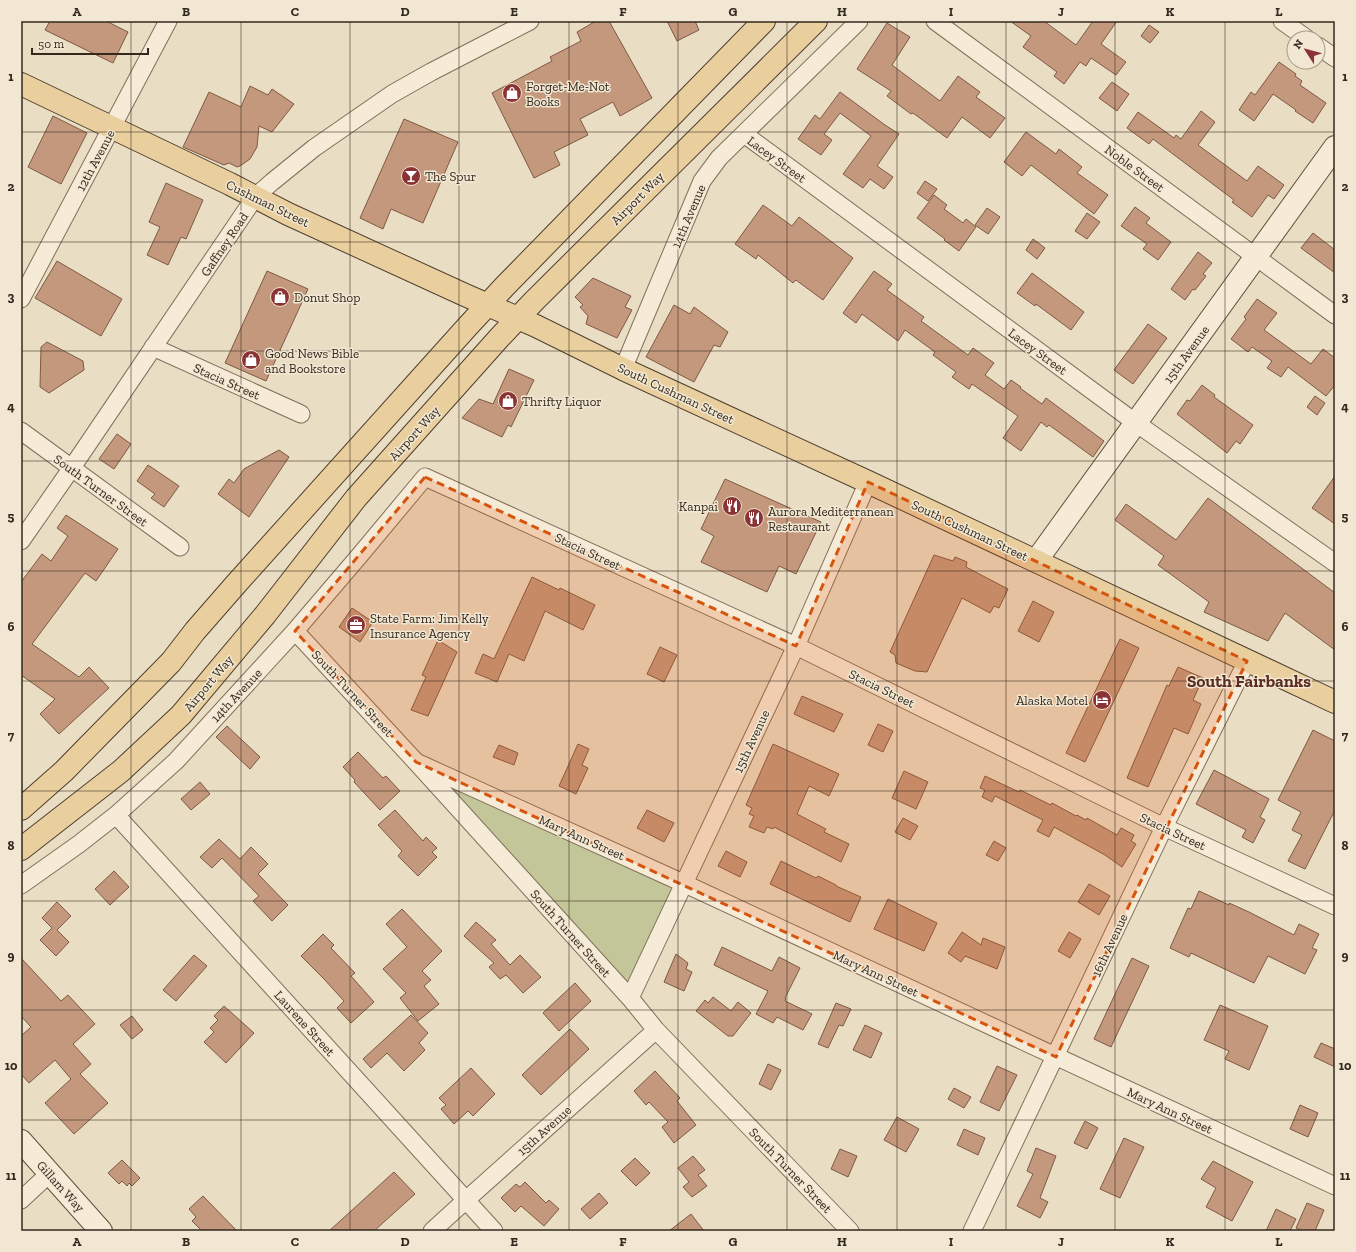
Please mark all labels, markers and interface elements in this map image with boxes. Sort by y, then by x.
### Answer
text: A [73,4,82,19]
text: B [182,4,190,19]
text: C [291,4,299,19]
text: D [400,4,410,19]
text: E [510,4,518,19]
text: F [619,4,627,19]
text: G [729,4,738,19]
text: H [837,4,847,19]
text: I [949,4,954,19]
text: J [1058,4,1064,19]
text: K [1166,4,1175,19]
text: L [1275,4,1283,19]
scale bar [32,30,148,56]
north arrow [1286,30,1326,70]
text: 50 m [38,37,65,51]
text: N [1291,37,1306,52]
text: 1 [8,69,14,84]
text: 1 [1342,69,1348,84]
place label: Forget-Me-Not Books [526,79,610,109]
shop icon: Forget-Me-Not Books [501,82,523,104]
street label: 12th Avenue [73,127,118,194]
street label: Lacey Street [744,133,809,186]
street label: Noble Street [1102,142,1167,195]
bar icon: The Spur [400,165,422,187]
place label: The Spur [425,169,476,184]
street label: Airport Way [608,169,667,228]
street label: Cushman Street [224,177,312,230]
text: 2 [8,179,15,194]
text: 2 [1342,179,1349,194]
street label: 14th Avenue [668,182,709,250]
street label: Gaffney Road [198,209,251,279]
shop icon: Donut Shop [269,286,291,308]
text: 3 [8,289,15,304]
text: 3 [1342,289,1349,304]
place label: Donut Shop [294,290,360,305]
street label: 15th Avenue [1161,323,1212,386]
street label: Lacey Street [1005,325,1070,378]
place label: Good News Bible and Bookstore [265,346,359,376]
shop icon: Good News Bible and Bookstore [240,349,262,371]
street label: Stacia Street [191,360,263,403]
street label: South Cushman Street [615,360,736,427]
shop icon: Thrifty Liquor [497,390,519,412]
place label: Thrifty Liquor [522,394,602,409]
text: 4 [7,399,15,414]
text: 4 [1341,399,1349,414]
street label: Airport Way [386,403,443,464]
street label: South Turner Street [51,451,151,530]
restaurant icon: Kanpai [721,495,743,517]
street label: South Cushman Street [909,497,1030,564]
place label: Kanpai [679,499,718,514]
place label: Aurora Mediterranean Restaurant [768,504,894,534]
restaurant icon: Aurora Mediterranean Restaurant [743,507,765,529]
text: 5 [8,509,15,524]
text: 5 [1342,509,1349,524]
street label: Stacia Street [552,530,623,573]
place label: State Farm: Jim Kelly Insurance Agency [370,611,489,641]
office icon: State Farm: Jim Kelly Insurance Agency [345,614,367,636]
text: 6 [8,619,15,634]
text: 6 [1342,619,1349,634]
street label: South Turner Street [309,647,397,740]
street label: Airport Way [181,652,236,714]
street label: 14th Avenue [208,665,265,725]
street label: Stacia Street [847,666,917,711]
district label: South Fairbanks [1187,671,1311,691]
hotel icon: Alaska Motel [1091,689,1113,711]
place label: Alaska Motel [1016,693,1089,708]
street label: 15th Avenue [730,708,772,775]
text: 7 [8,728,15,743]
text: 7 [1342,728,1349,743]
street label: Stacia Street [1137,810,1208,853]
street label: Mary Ann Street [536,812,627,863]
text: 8 [7,838,15,853]
text: 8 [1341,838,1349,853]
street label: South Turner Street [527,887,614,980]
street label: 16th Avenue [1088,911,1131,979]
street label: Mary Ann Street [831,947,921,1000]
text: 9 [8,948,15,963]
text: 9 [1342,948,1349,963]
street label: Laurene Street [271,987,338,1059]
text: 10 [5,1058,18,1073]
text: 10 [1339,1058,1352,1073]
street label: Mary Ann Street [1125,1084,1215,1137]
street label: 15th Avenue [514,1102,574,1158]
street label: South Turner Street [746,1125,835,1216]
street label: Gillam Way [34,1158,88,1215]
text: 11 [6,1168,17,1183]
text: 11 [1340,1168,1351,1183]
text: A [73,1234,82,1249]
text: B [182,1234,190,1249]
text: C [291,1234,299,1249]
text: D [400,1234,410,1249]
text: E [510,1234,518,1249]
text: F [619,1234,627,1249]
text: G [729,1234,738,1249]
text: H [837,1234,847,1249]
text: I [949,1234,954,1249]
text: J [1058,1234,1064,1249]
text: K [1166,1234,1175,1249]
text: L [1275,1234,1283,1249]

